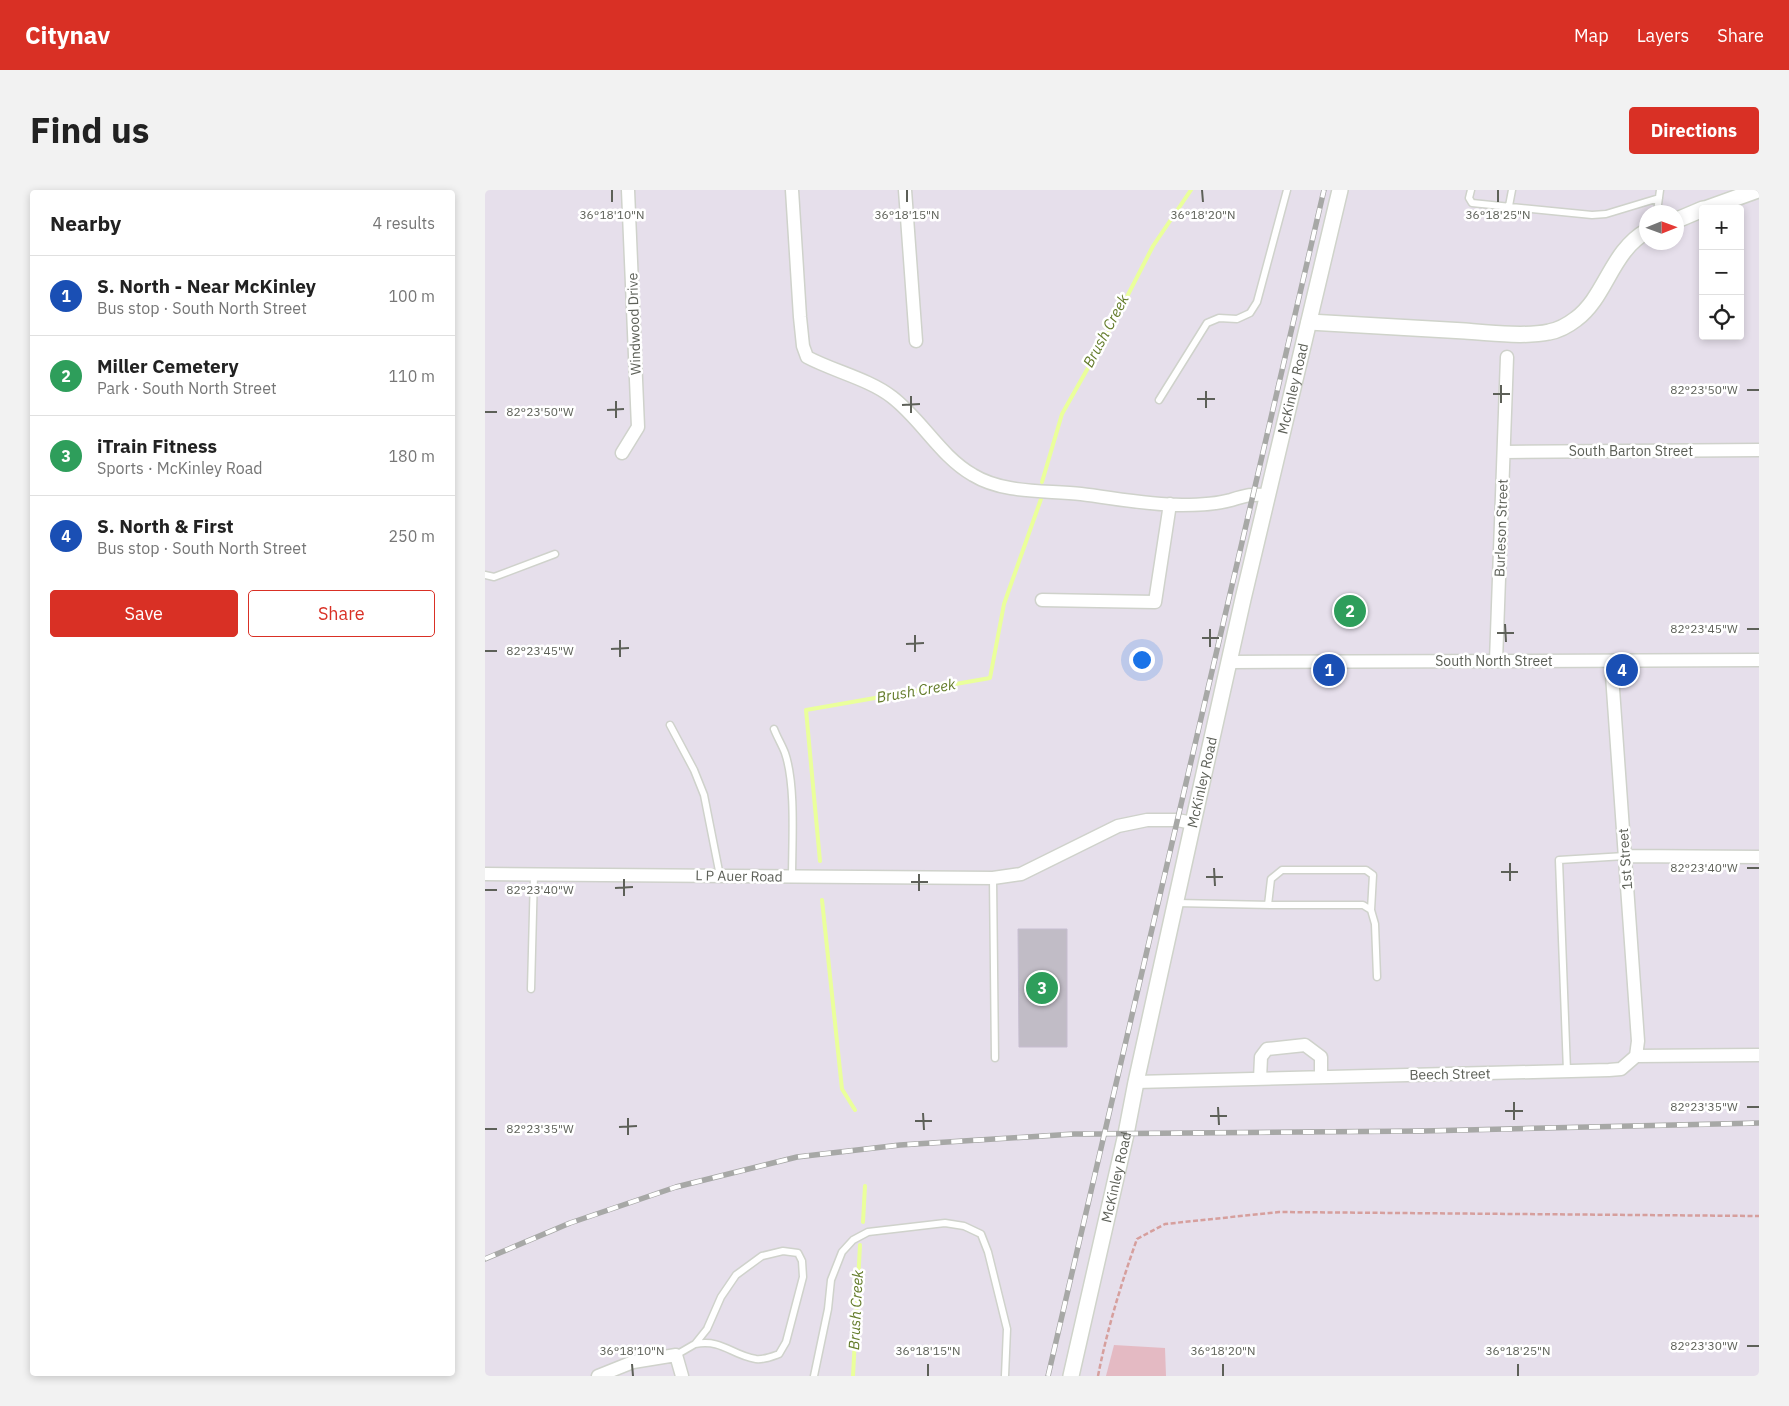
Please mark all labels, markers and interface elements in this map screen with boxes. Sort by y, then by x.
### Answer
text: Citynav [25,19,110,51]
text: Map [1574,24,1609,47]
text: Layers [1637,24,1689,47]
text: Share [1717,24,1764,47]
text: Find us [30,107,149,153]
button: Directions [1629,107,1759,154]
north arrow [1639,205,1684,250]
map controls [1699,205,1744,340]
button: + [1699,205,1744,250]
text: 36°18'10"N [579,207,645,222]
text: 36°18'15"N [874,207,940,222]
text: 36°18'20"N [1170,207,1236,222]
text: 36°18'25"N [1465,207,1531,222]
text: Nearby [50,209,121,237]
text: 4 results [372,213,435,233]
button: − [1699,250,1744,295]
street label: Windwood Drive [623,272,645,375]
text: S. North - Near McKinley [97,274,316,298]
text: 1 [61,286,71,306]
text: 100 m [388,286,435,306]
water label: Brush Creek [1078,291,1133,371]
button: locate [1699,295,1744,340]
text: Bus stop · South North Street [97,298,307,318]
street label: McKinley Road [1273,341,1312,436]
text: Miller Cemetery [97,354,239,378]
text: 2 [61,366,71,386]
text: 110 m [388,366,435,386]
text: Park · South North Street [97,378,277,398]
text: 82°23'50"W [1670,382,1738,397]
text: 82°23'50"W [506,404,574,419]
text: iTrain Fitness [97,434,217,458]
street label: South Barton Street [1569,442,1693,460]
text: 3 [61,446,71,466]
text: 180 m [388,446,435,466]
text: Sports · McKinley Road [97,458,263,478]
street label: Burleson Street [1490,479,1512,577]
text: S. North & First [97,514,234,538]
text: 4 [61,526,71,546]
text: 250 m [388,526,435,546]
text: Bus stop · South North Street [97,538,307,558]
button: Save [50,590,238,637]
button: Share [248,590,435,637]
pin: 2 [1334,592,1366,630]
text: 82°23'45"W [1670,621,1738,636]
text: 82°23'45"W [506,643,574,658]
your location [1129,647,1155,673]
pin: 1 [1313,651,1345,689]
pin: 4 [1606,651,1638,689]
street label: South North Street [1435,652,1553,670]
water label: Brush Creek [875,674,957,707]
street label: McKinley Road [1183,735,1221,830]
street label: 1st Street [1614,827,1636,890]
text: 82°23'40"W [1670,860,1738,875]
street label: L P Auer Road [695,866,783,886]
text: 82°23'40"W [506,882,574,897]
pin: 3 [1026,969,1058,1007]
street label: Beech Street [1409,1064,1491,1084]
text: 82°23'35"W [1670,1099,1738,1114]
text: 82°23'35"W [506,1121,574,1136]
street label: McKinley Road [1097,1130,1135,1224]
water label: Brush Creek [844,1269,867,1350]
text: 82°23'30"W [1670,1338,1738,1353]
text: 36°18'10"N [599,1343,665,1358]
text: 36°18'15"N [895,1343,961,1358]
text: 36°18'20"N [1190,1343,1256,1358]
text: 36°18'25"N [1485,1343,1551,1358]

